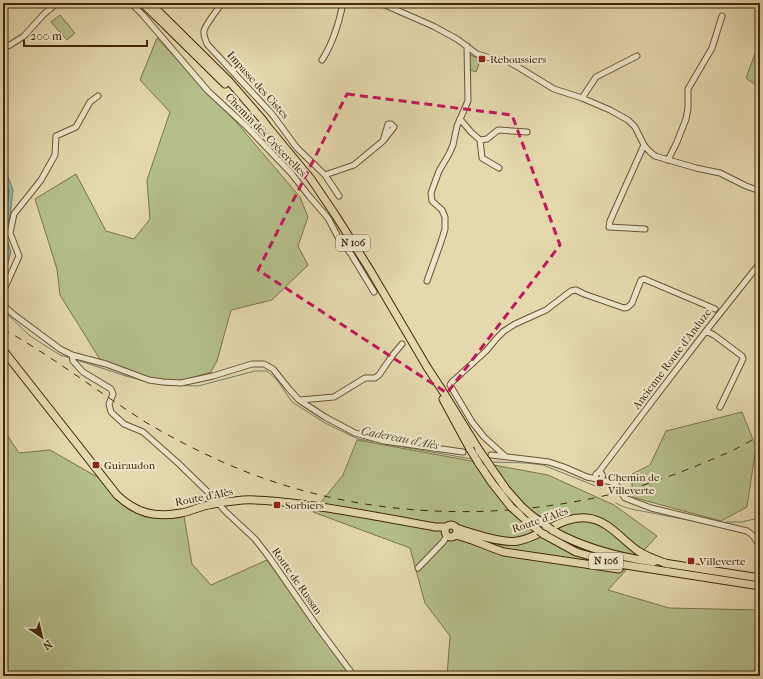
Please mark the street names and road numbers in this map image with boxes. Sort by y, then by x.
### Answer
street label: Impasse des Cistes [224,49,292,121]
street label: Chemin des Crécerelles [223,90,309,180]
road number: N 106 [336,235,370,251]
street label: Ancienne Route d'Anduze [629,306,714,413]
street label: Route d'Alès [174,485,234,509]
street label: Route d'Alès [510,504,570,536]
street label: Route de Russan [269,545,325,617]
road number: N 106 [589,553,623,569]

